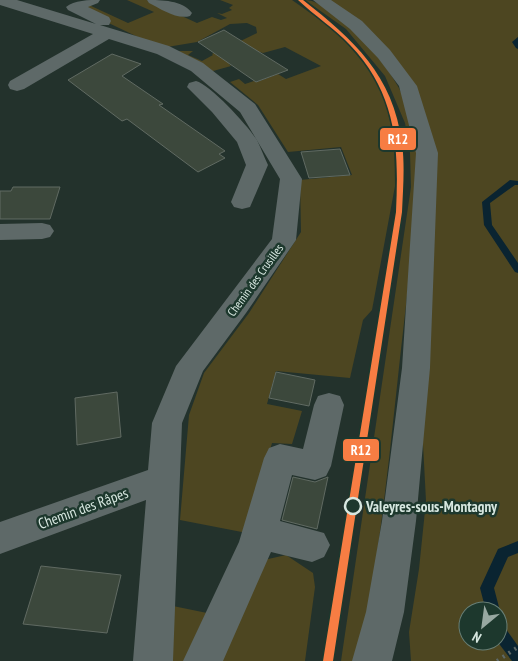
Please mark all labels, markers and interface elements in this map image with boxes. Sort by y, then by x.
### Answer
line badge: R12 [379,127,417,151]
text: R12 [388,130,408,148]
street label: Chemin des Crusilles [224,241,286,319]
line badge: R12 [342,438,380,462]
text: R12 [351,441,371,459]
street label: Chemin des Râpes [35,483,131,533]
marker: Valeyres-sous-Montagny [344,497,362,515]
place label: Valeyres-sous-Montagny [365,497,498,516]
north arrow [458,601,508,651]
text: N [469,628,484,647]

